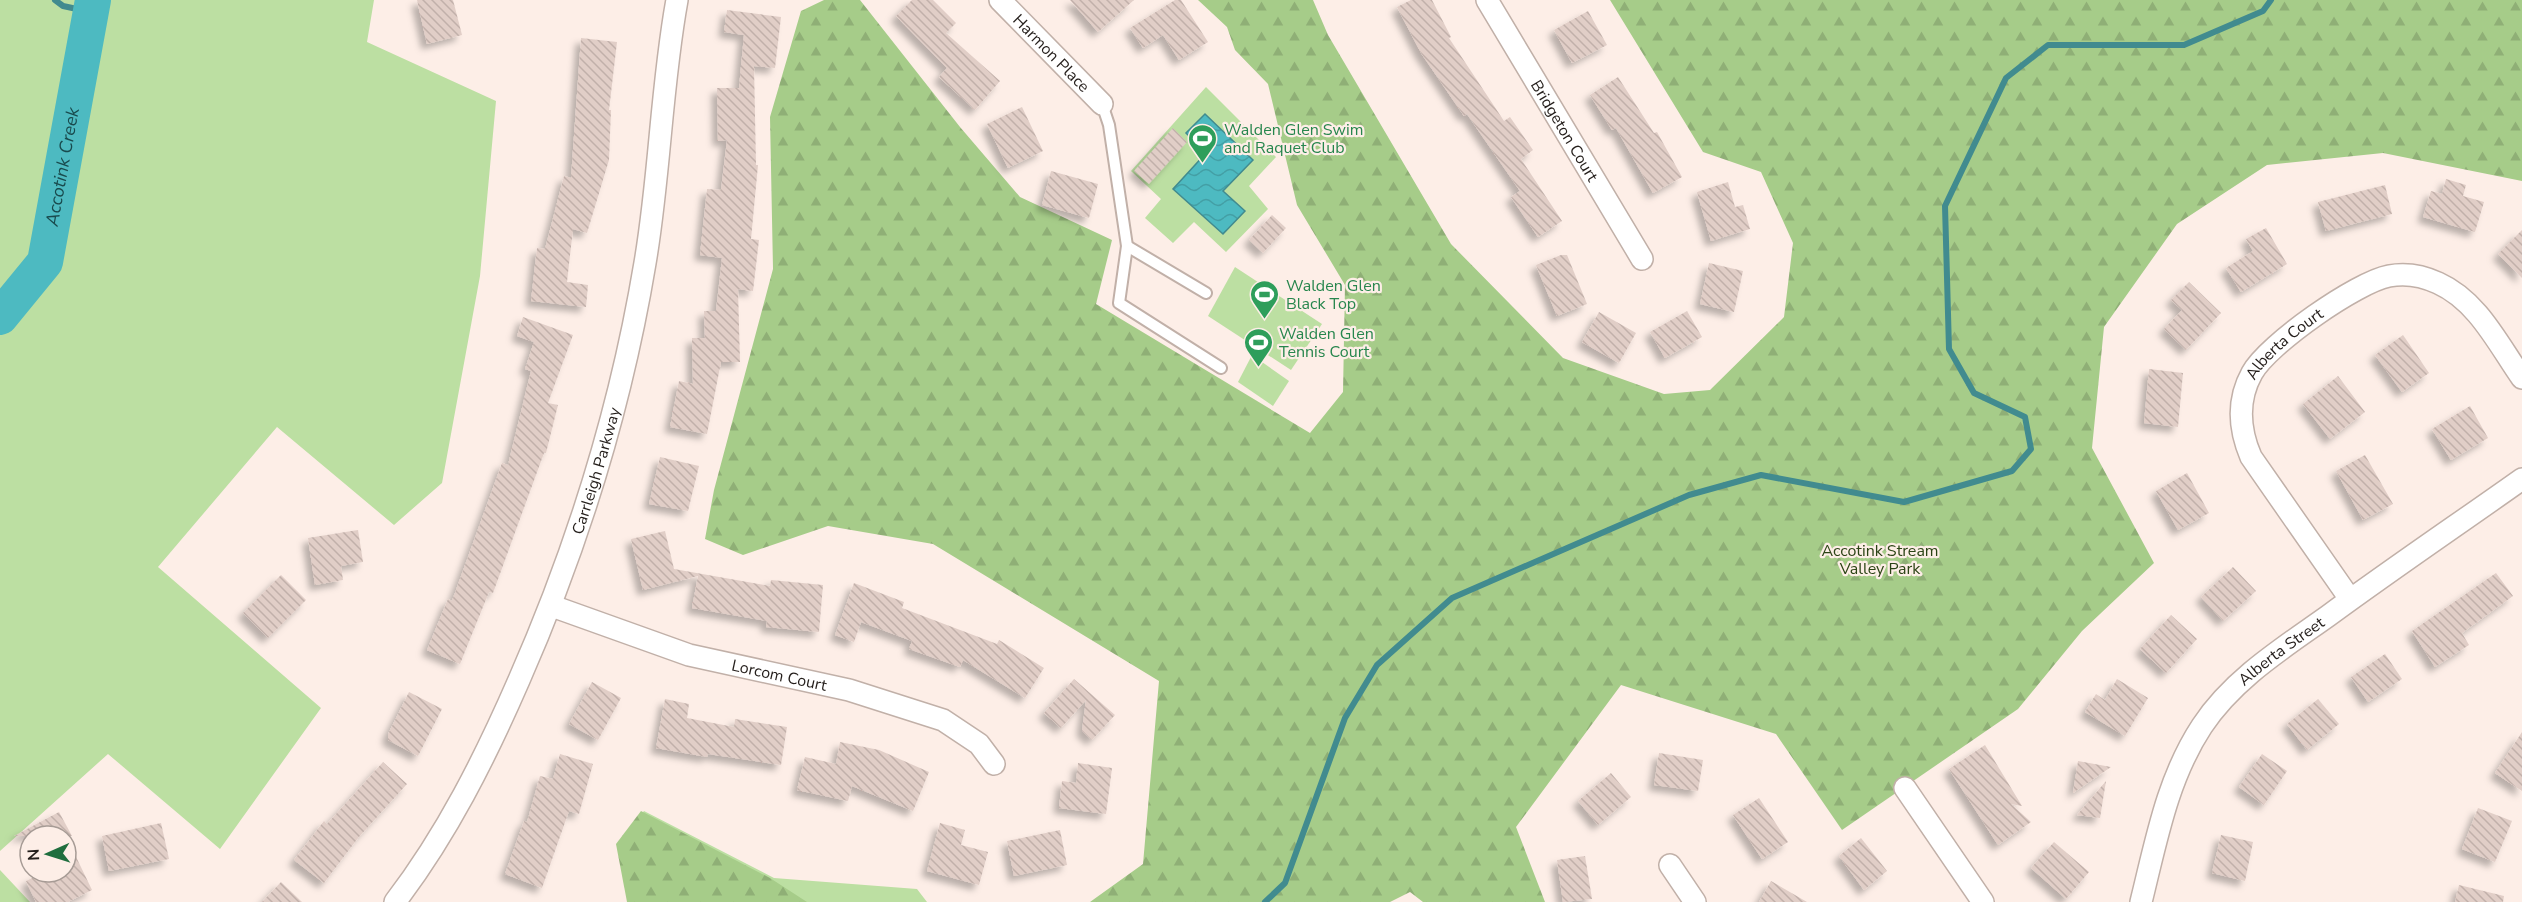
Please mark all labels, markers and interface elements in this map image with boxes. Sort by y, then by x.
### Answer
street label: Harmon Place [1008,10,1094,97]
street label: Bridgeton Court [1525,76,1603,186]
water label: Accotink Creek [40,104,85,229]
place label: Walden Glen Swim and Raquet Club [1224,119,1363,159]
sports icon: Walden Glen Swim and Raquet Club [1187,122,1219,164]
place label: Walden Glen Black Top [1286,275,1381,315]
sports icon: Walden Glen Black Top [1249,278,1281,320]
street label: Alberta Court [2241,303,2328,384]
place label: Walden Glen Tennis Court [1279,323,1374,363]
sports icon: Walden Glen Tennis Court [1242,326,1274,368]
street label: Carrleigh Parkway [567,404,626,537]
park label: Accotink Stream Valley Park [1821,540,1939,580]
street label: Alberta Street [2234,612,2329,691]
street label: Lorcom Court [729,655,829,697]
north arrow [18,824,78,884]
text: N [23,848,45,861]

